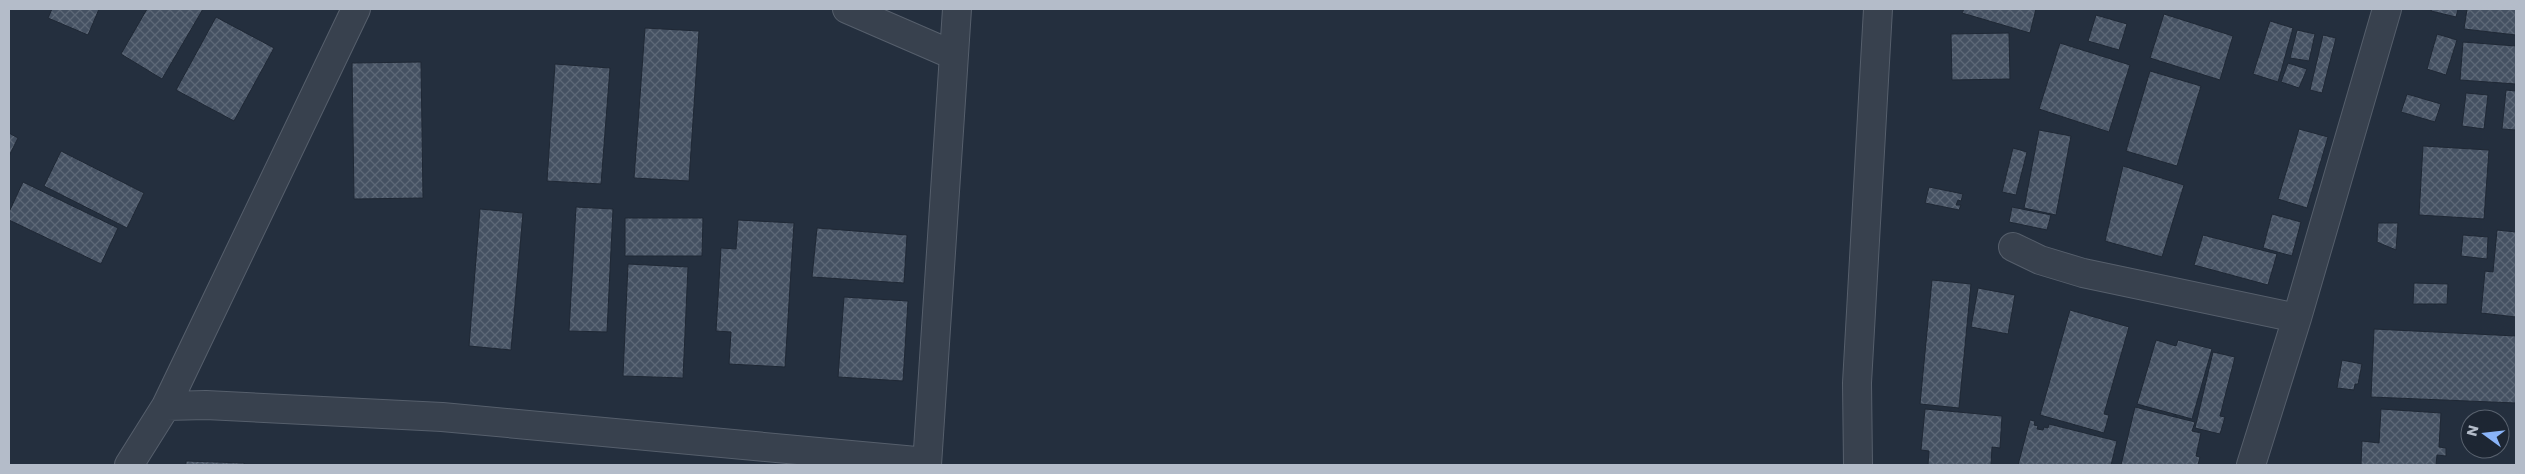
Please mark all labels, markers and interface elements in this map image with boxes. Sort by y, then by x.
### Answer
north arrow [2460,409,2510,459]
text: N [2461,423,2483,438]

